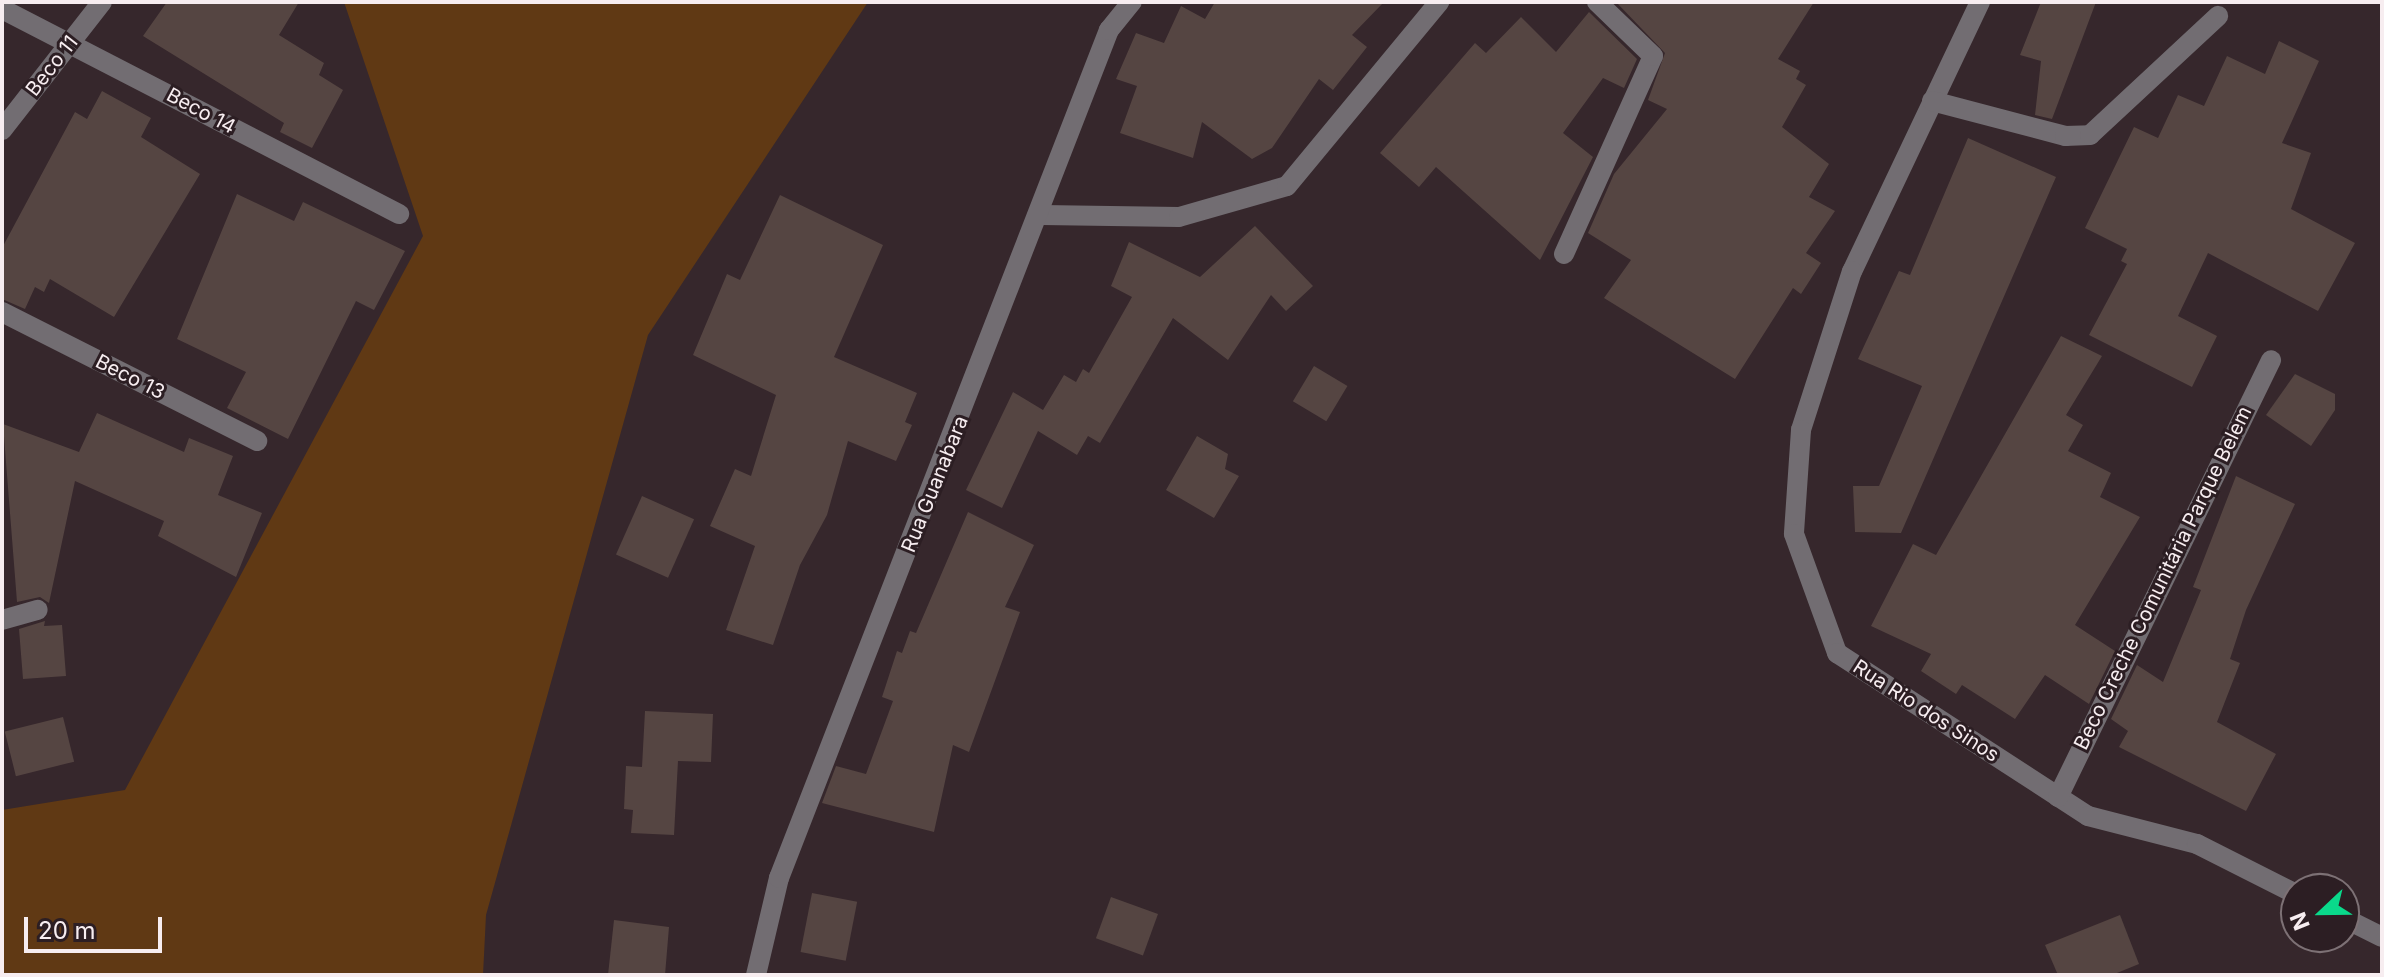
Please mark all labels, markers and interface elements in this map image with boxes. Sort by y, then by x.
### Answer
street label: Beco 11 [21,31,83,101]
street label: Beco 14 [162,83,240,139]
street label: Beco 13 [91,349,169,405]
street label: Beco Creche Comunitária Parque Belem [2069,402,2257,754]
street label: Rua Guanabara [897,412,973,556]
street label: Rua Rio dos Sinos [1848,655,2004,767]
north arrow [2280,873,2360,953]
scale bar [28,901,166,951]
text: N [2284,909,2315,934]
text: 20 m [38,916,96,945]

